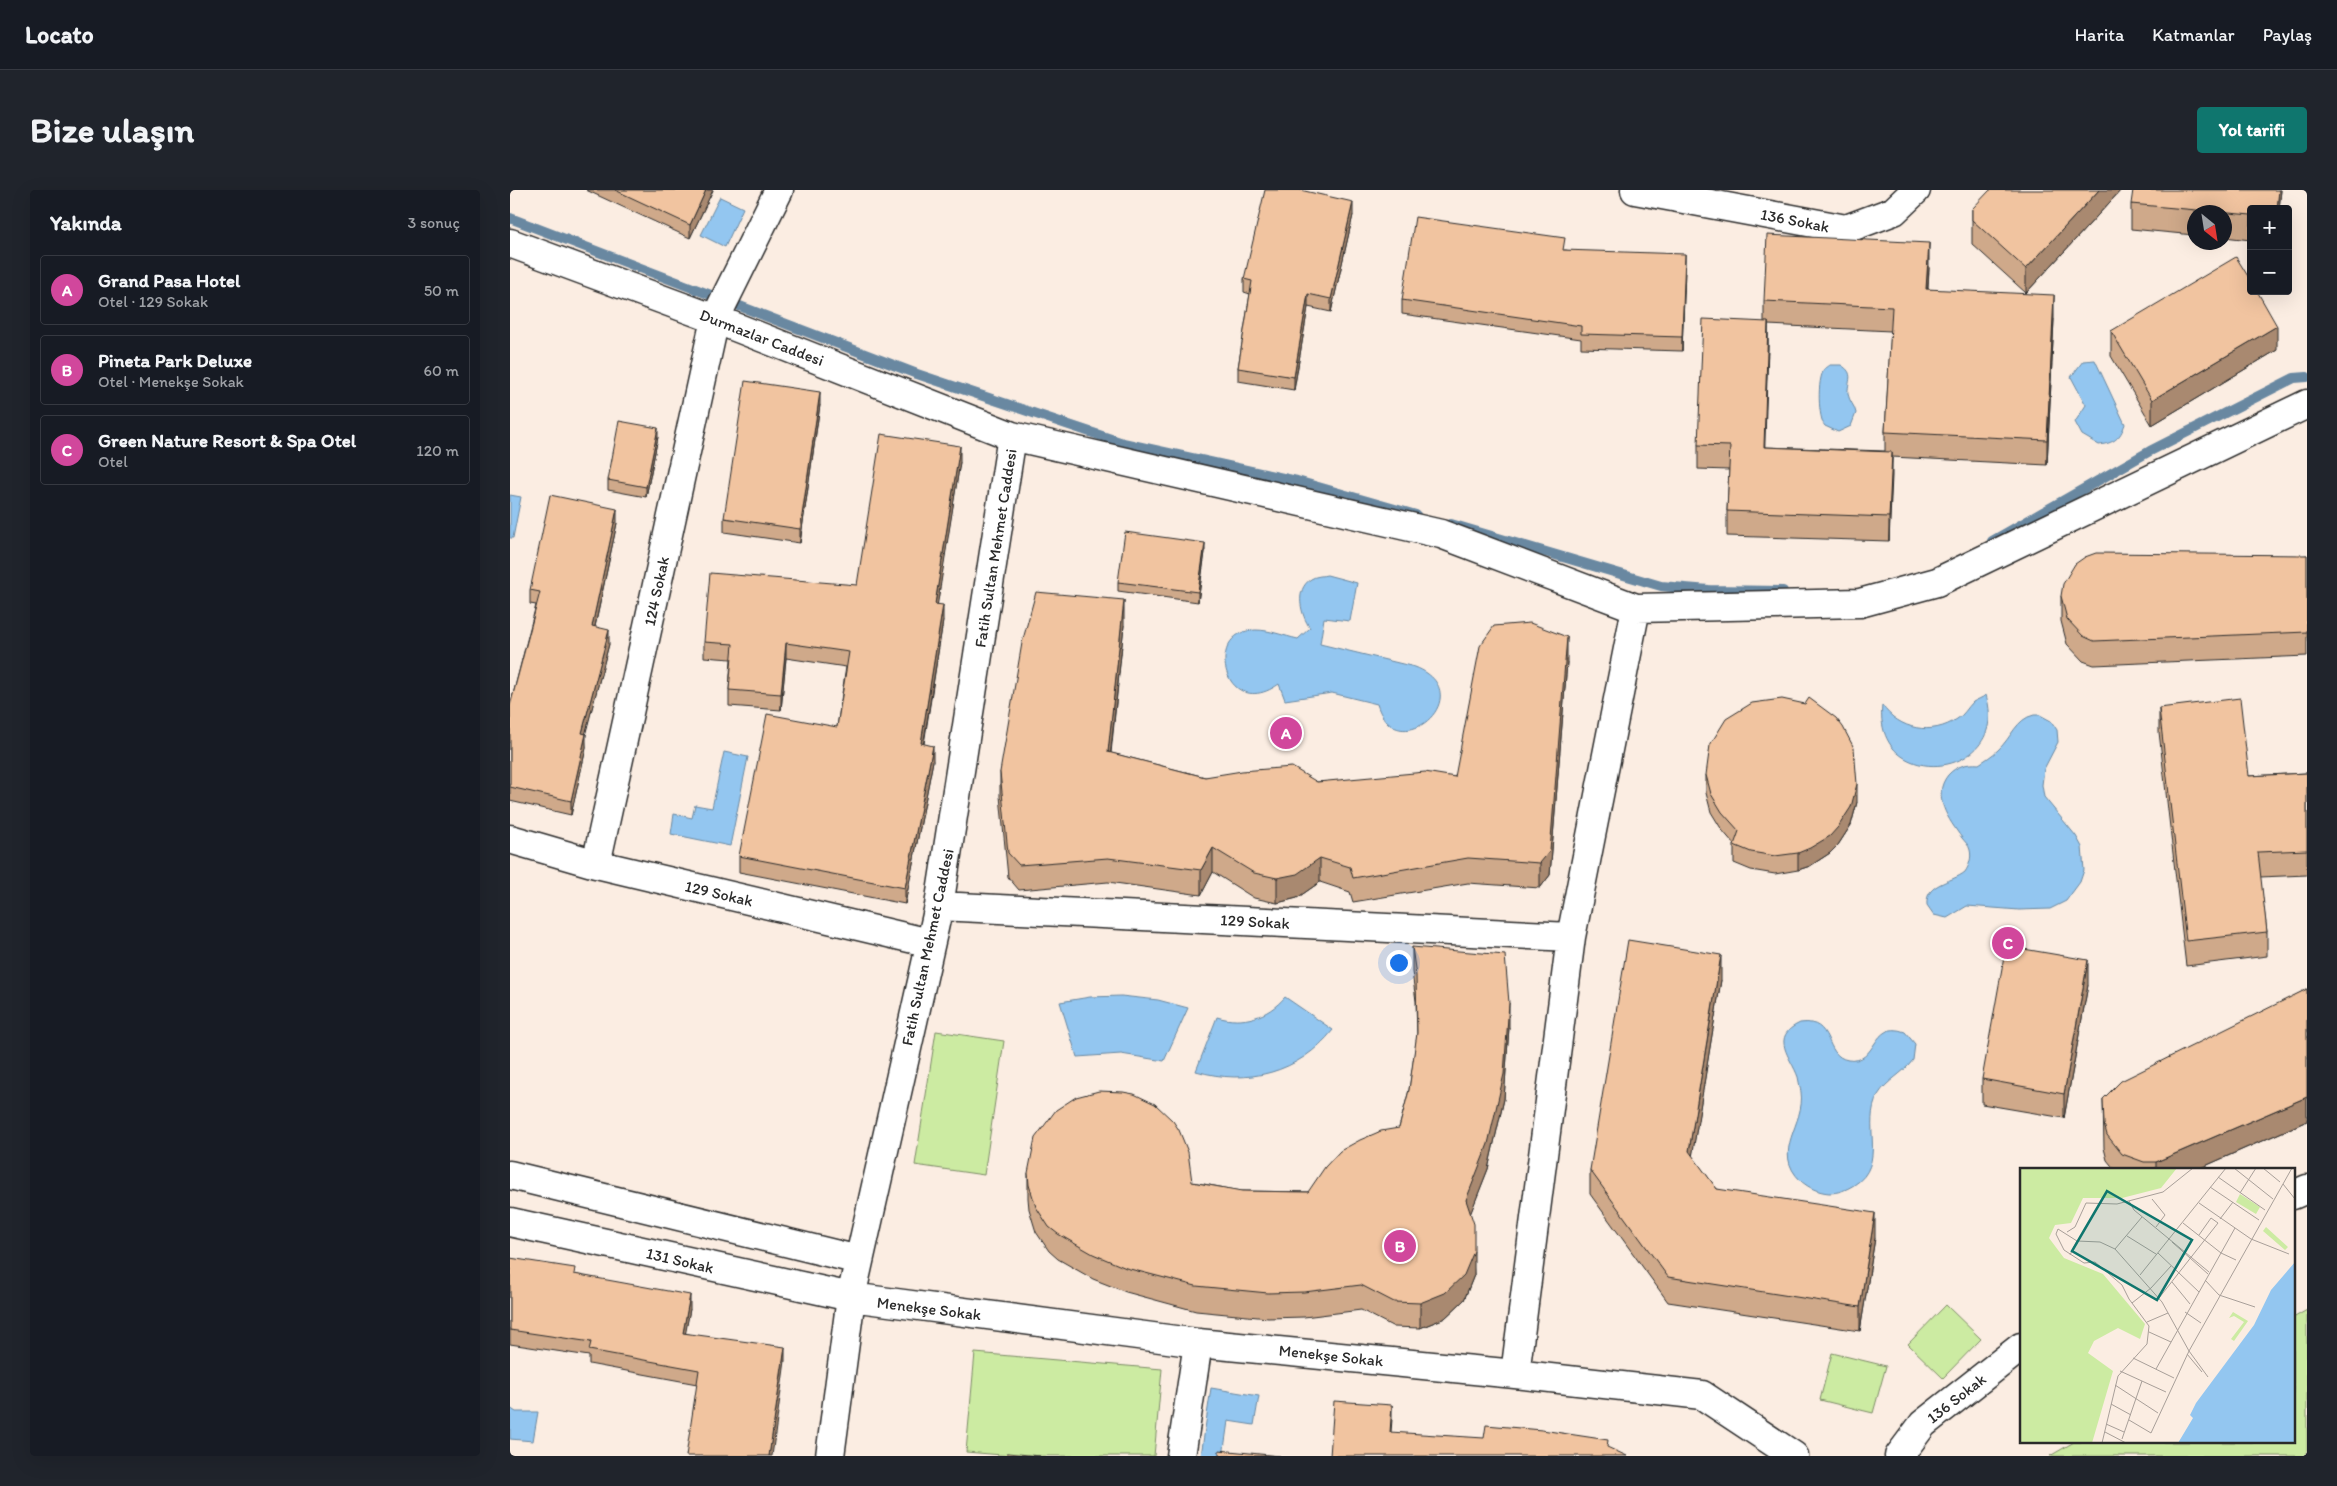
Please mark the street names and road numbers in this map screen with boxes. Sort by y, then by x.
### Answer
street label: 136 Sokak [1759,205,1831,236]
street label: Durmazlar Caddesi [697,305,827,370]
street label: Fatih Sultan Mehmet Caddesi [970,447,1021,649]
street label: 124 Sokak [640,555,673,628]
street label: Fatih Sultan Mehmet Caddesi [897,847,958,1047]
street label: 129 Sokak [683,876,755,911]
street label: 129 Sokak [1220,910,1290,933]
street label: 131 Sokak [644,1244,715,1277]
street label: Menekşe Sokak [876,1293,983,1324]
street label: Menekşe Sokak [1278,1341,1385,1371]
street label: 136 Sokak [1923,1369,1990,1427]

